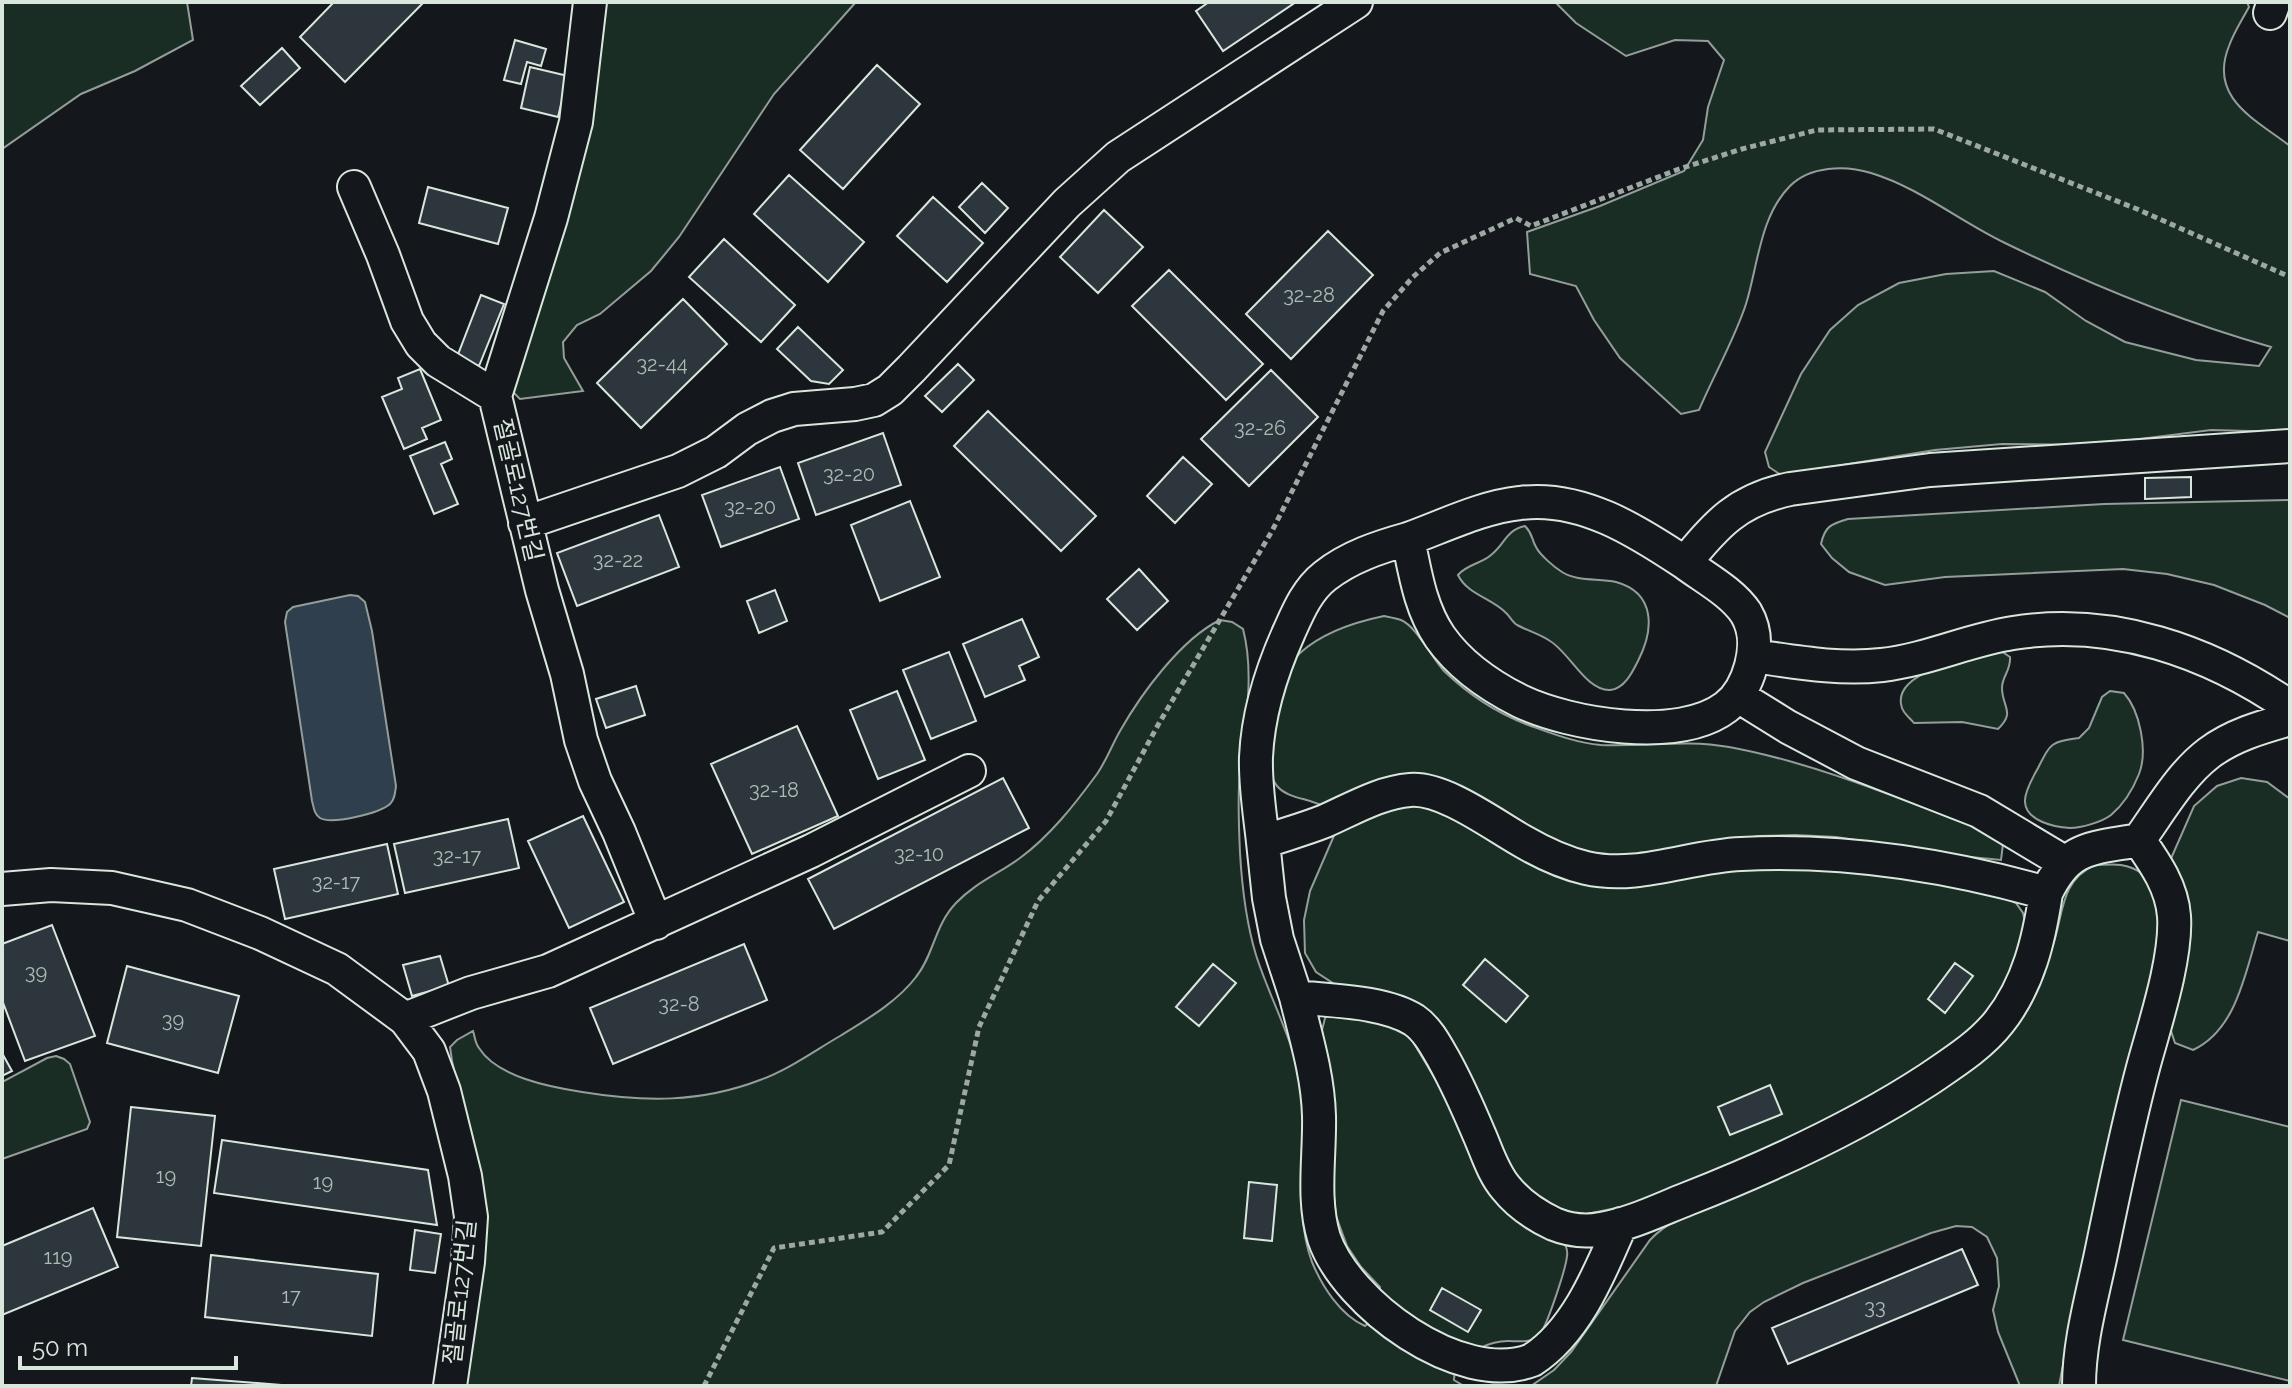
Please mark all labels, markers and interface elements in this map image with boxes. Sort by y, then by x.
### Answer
house number: 32-28 [1283,283,1335,307]
house number: 32-44 [636,352,688,376]
street label: 절골로127번길 [488,415,549,564]
house number: 32-26 [1234,416,1286,440]
house number: 32-20 [823,462,875,486]
house number: 32-20 [724,495,776,519]
house number: 32-22 [593,548,643,572]
house number: 32-18 [749,778,799,802]
house number: 32-10 [894,842,944,866]
house number: 32-17 [433,844,482,868]
house number: 32-17 [312,870,361,894]
house number: 39 [25,960,47,984]
house number: 32-8 [658,992,700,1016]
house number: 39 [162,1008,184,1032]
house number: 19 [156,1164,176,1188]
house number: 19 [313,1170,333,1194]
street label: 절골로127번길 [437,1218,482,1366]
house number: 119 [44,1245,72,1269]
house number: 17 [281,1284,301,1308]
house number: 33 [1864,1295,1886,1319]
scale bar [20,1320,236,1370]
text: 50 m [32,1333,88,1362]

